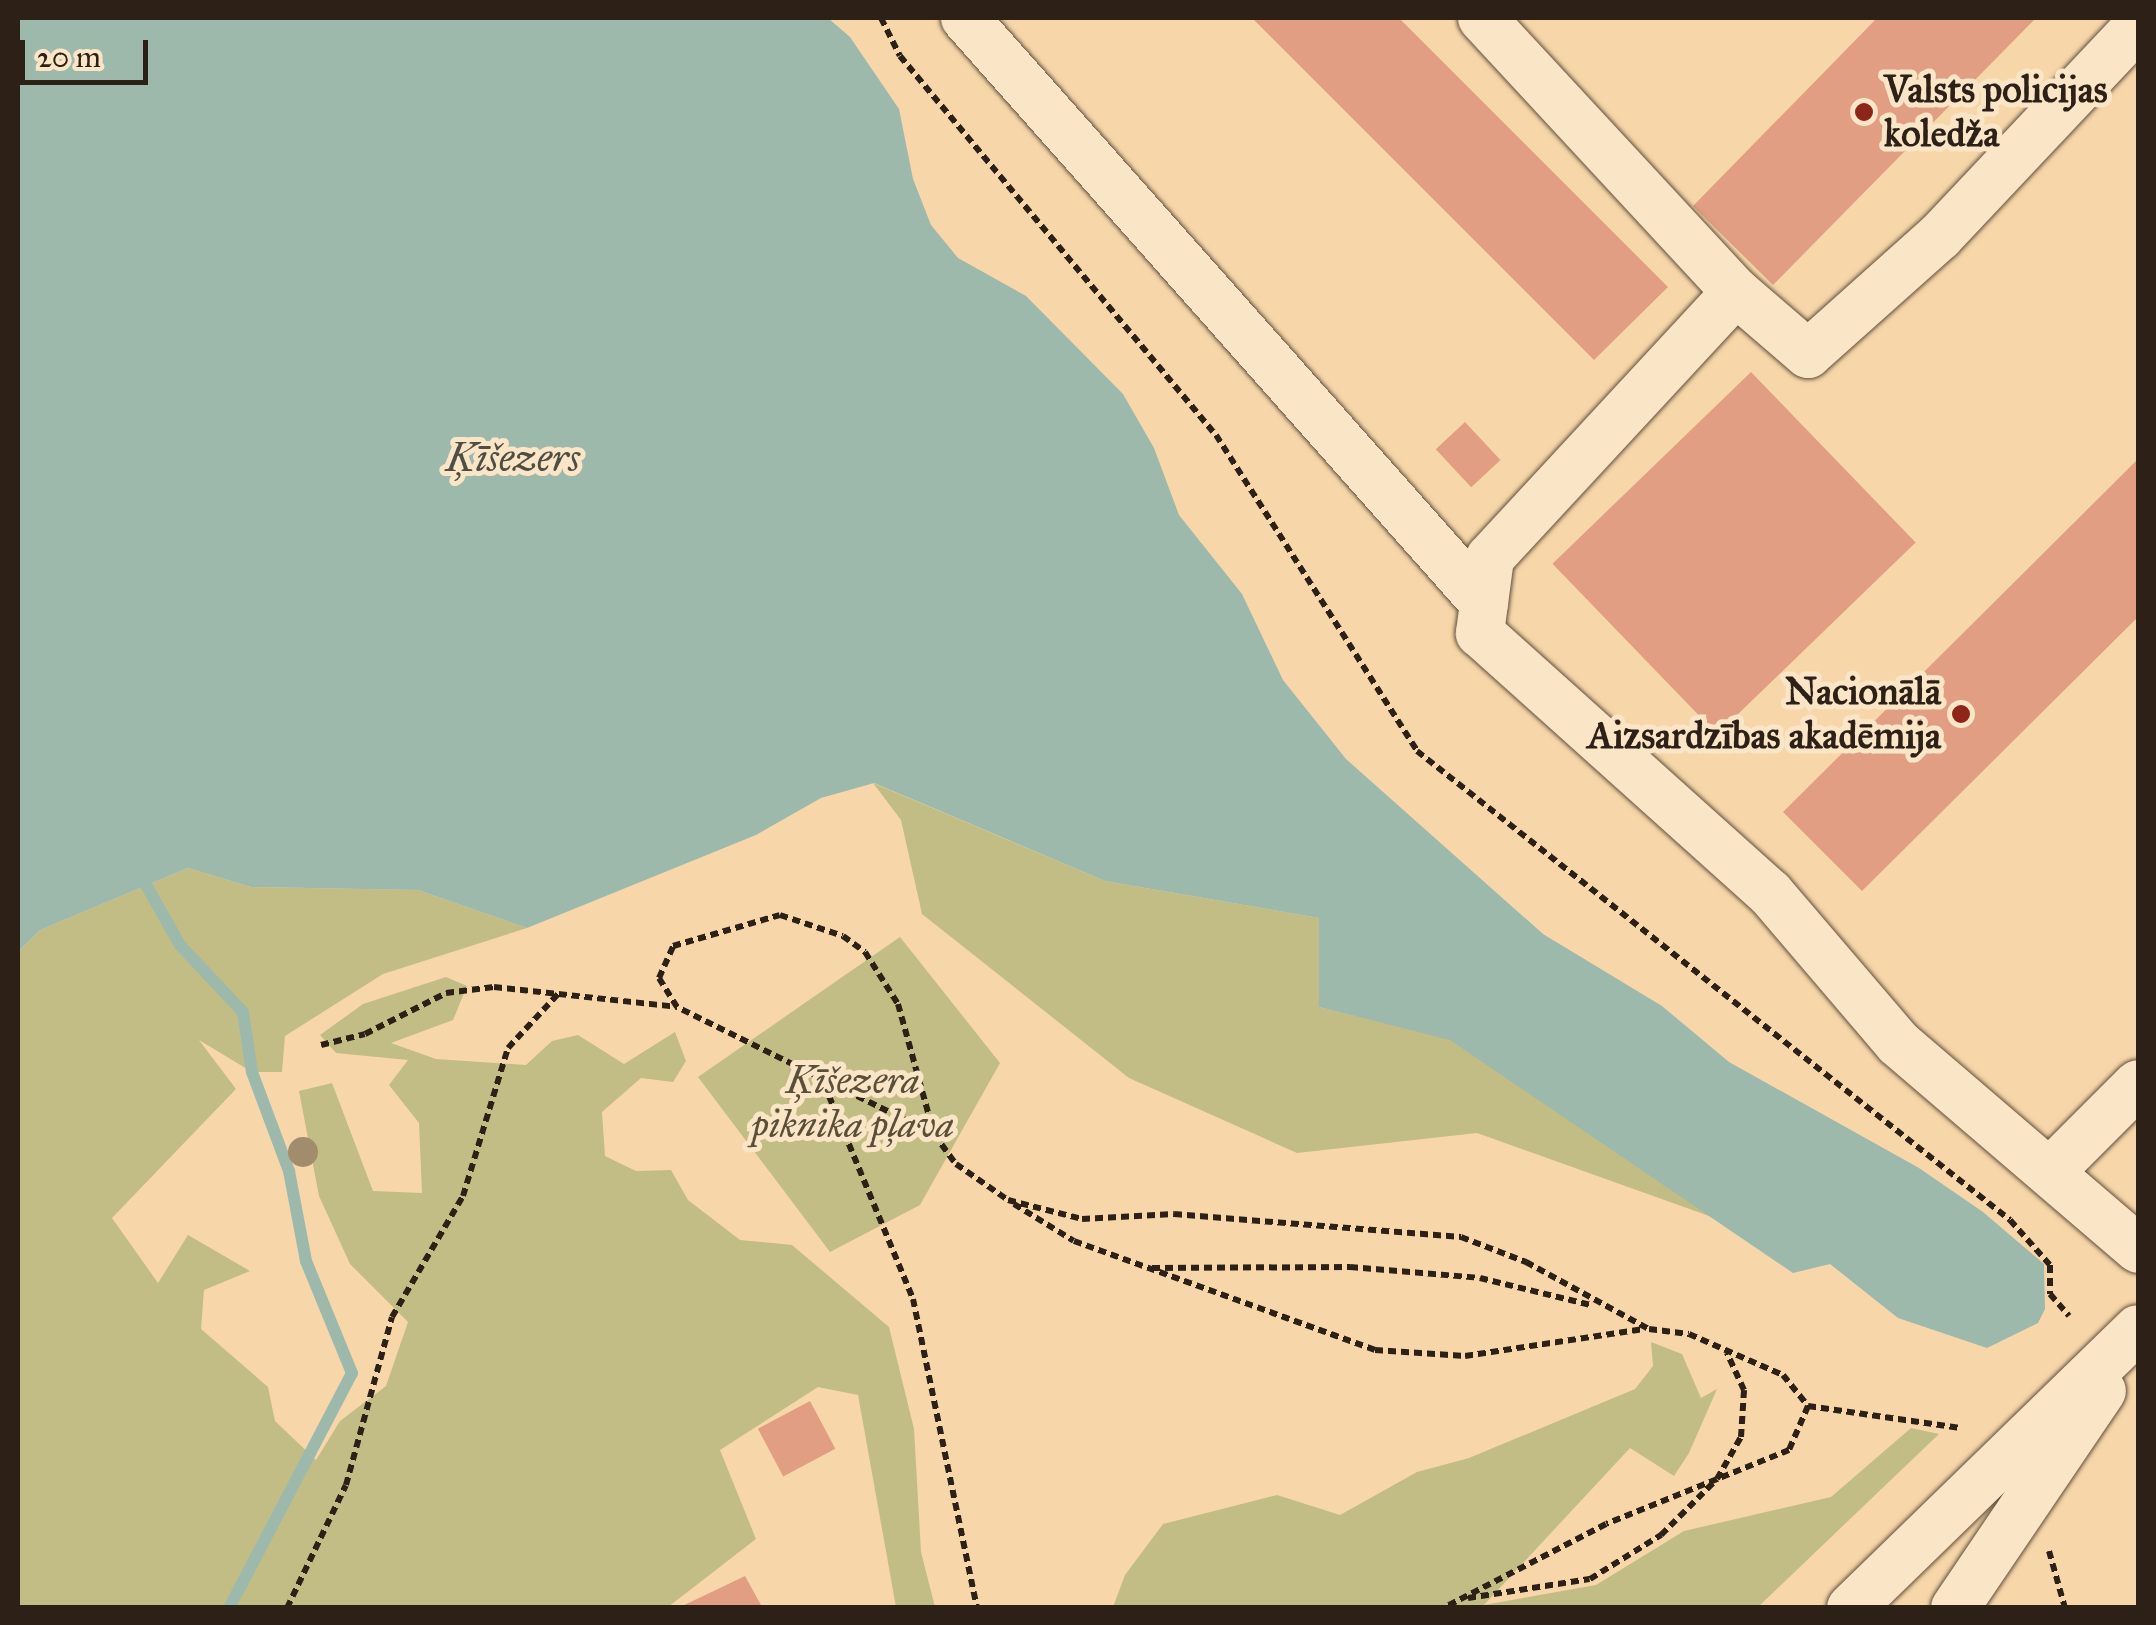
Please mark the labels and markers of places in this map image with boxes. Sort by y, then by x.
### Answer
place label: Valsts policijas koledža [1884,67,2108,156]
marker: Valsts policijas koledža [1853,101,1875,123]
place label: Nacionālā Aizsardzības akadēmija [1588,669,1941,758]
marker: Nacionālā Aizsardzības akadēmija [1950,703,1972,725]

